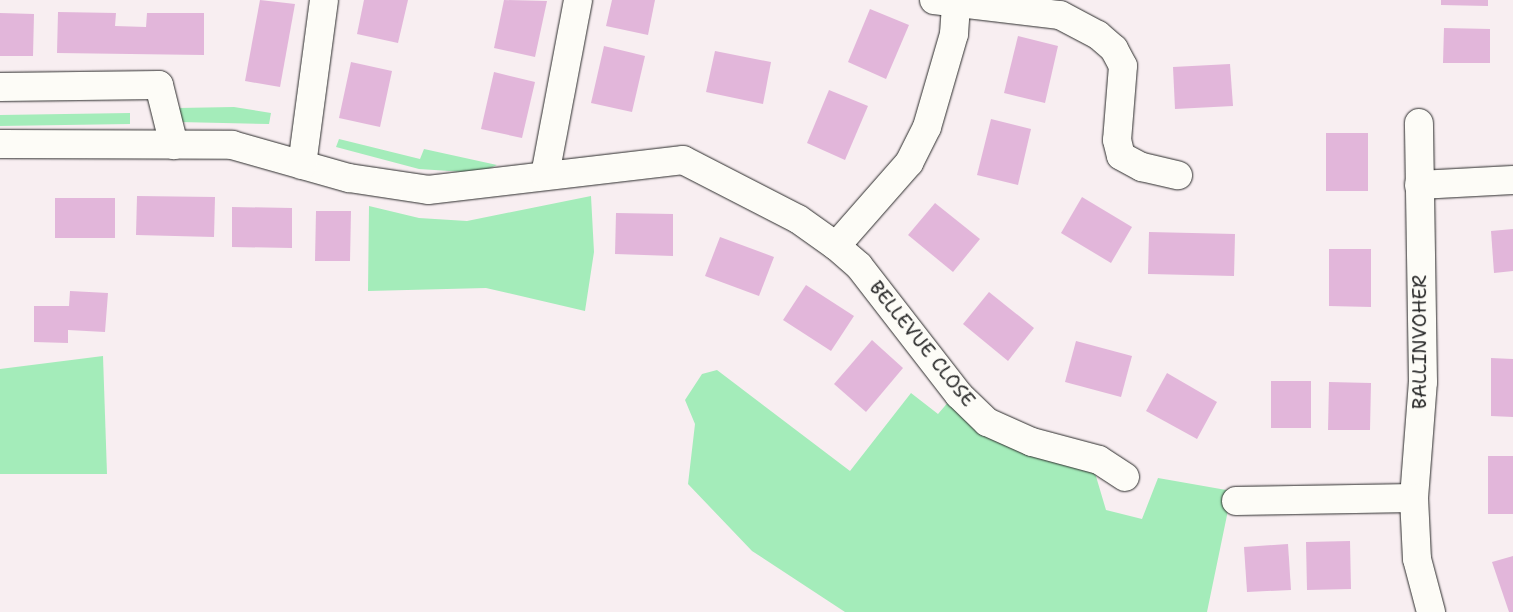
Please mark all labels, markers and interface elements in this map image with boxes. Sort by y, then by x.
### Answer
street label: BALLINVOHER [1409,275,1431,409]
street label: BELLEVUE CLOSE [864,277,980,411]

